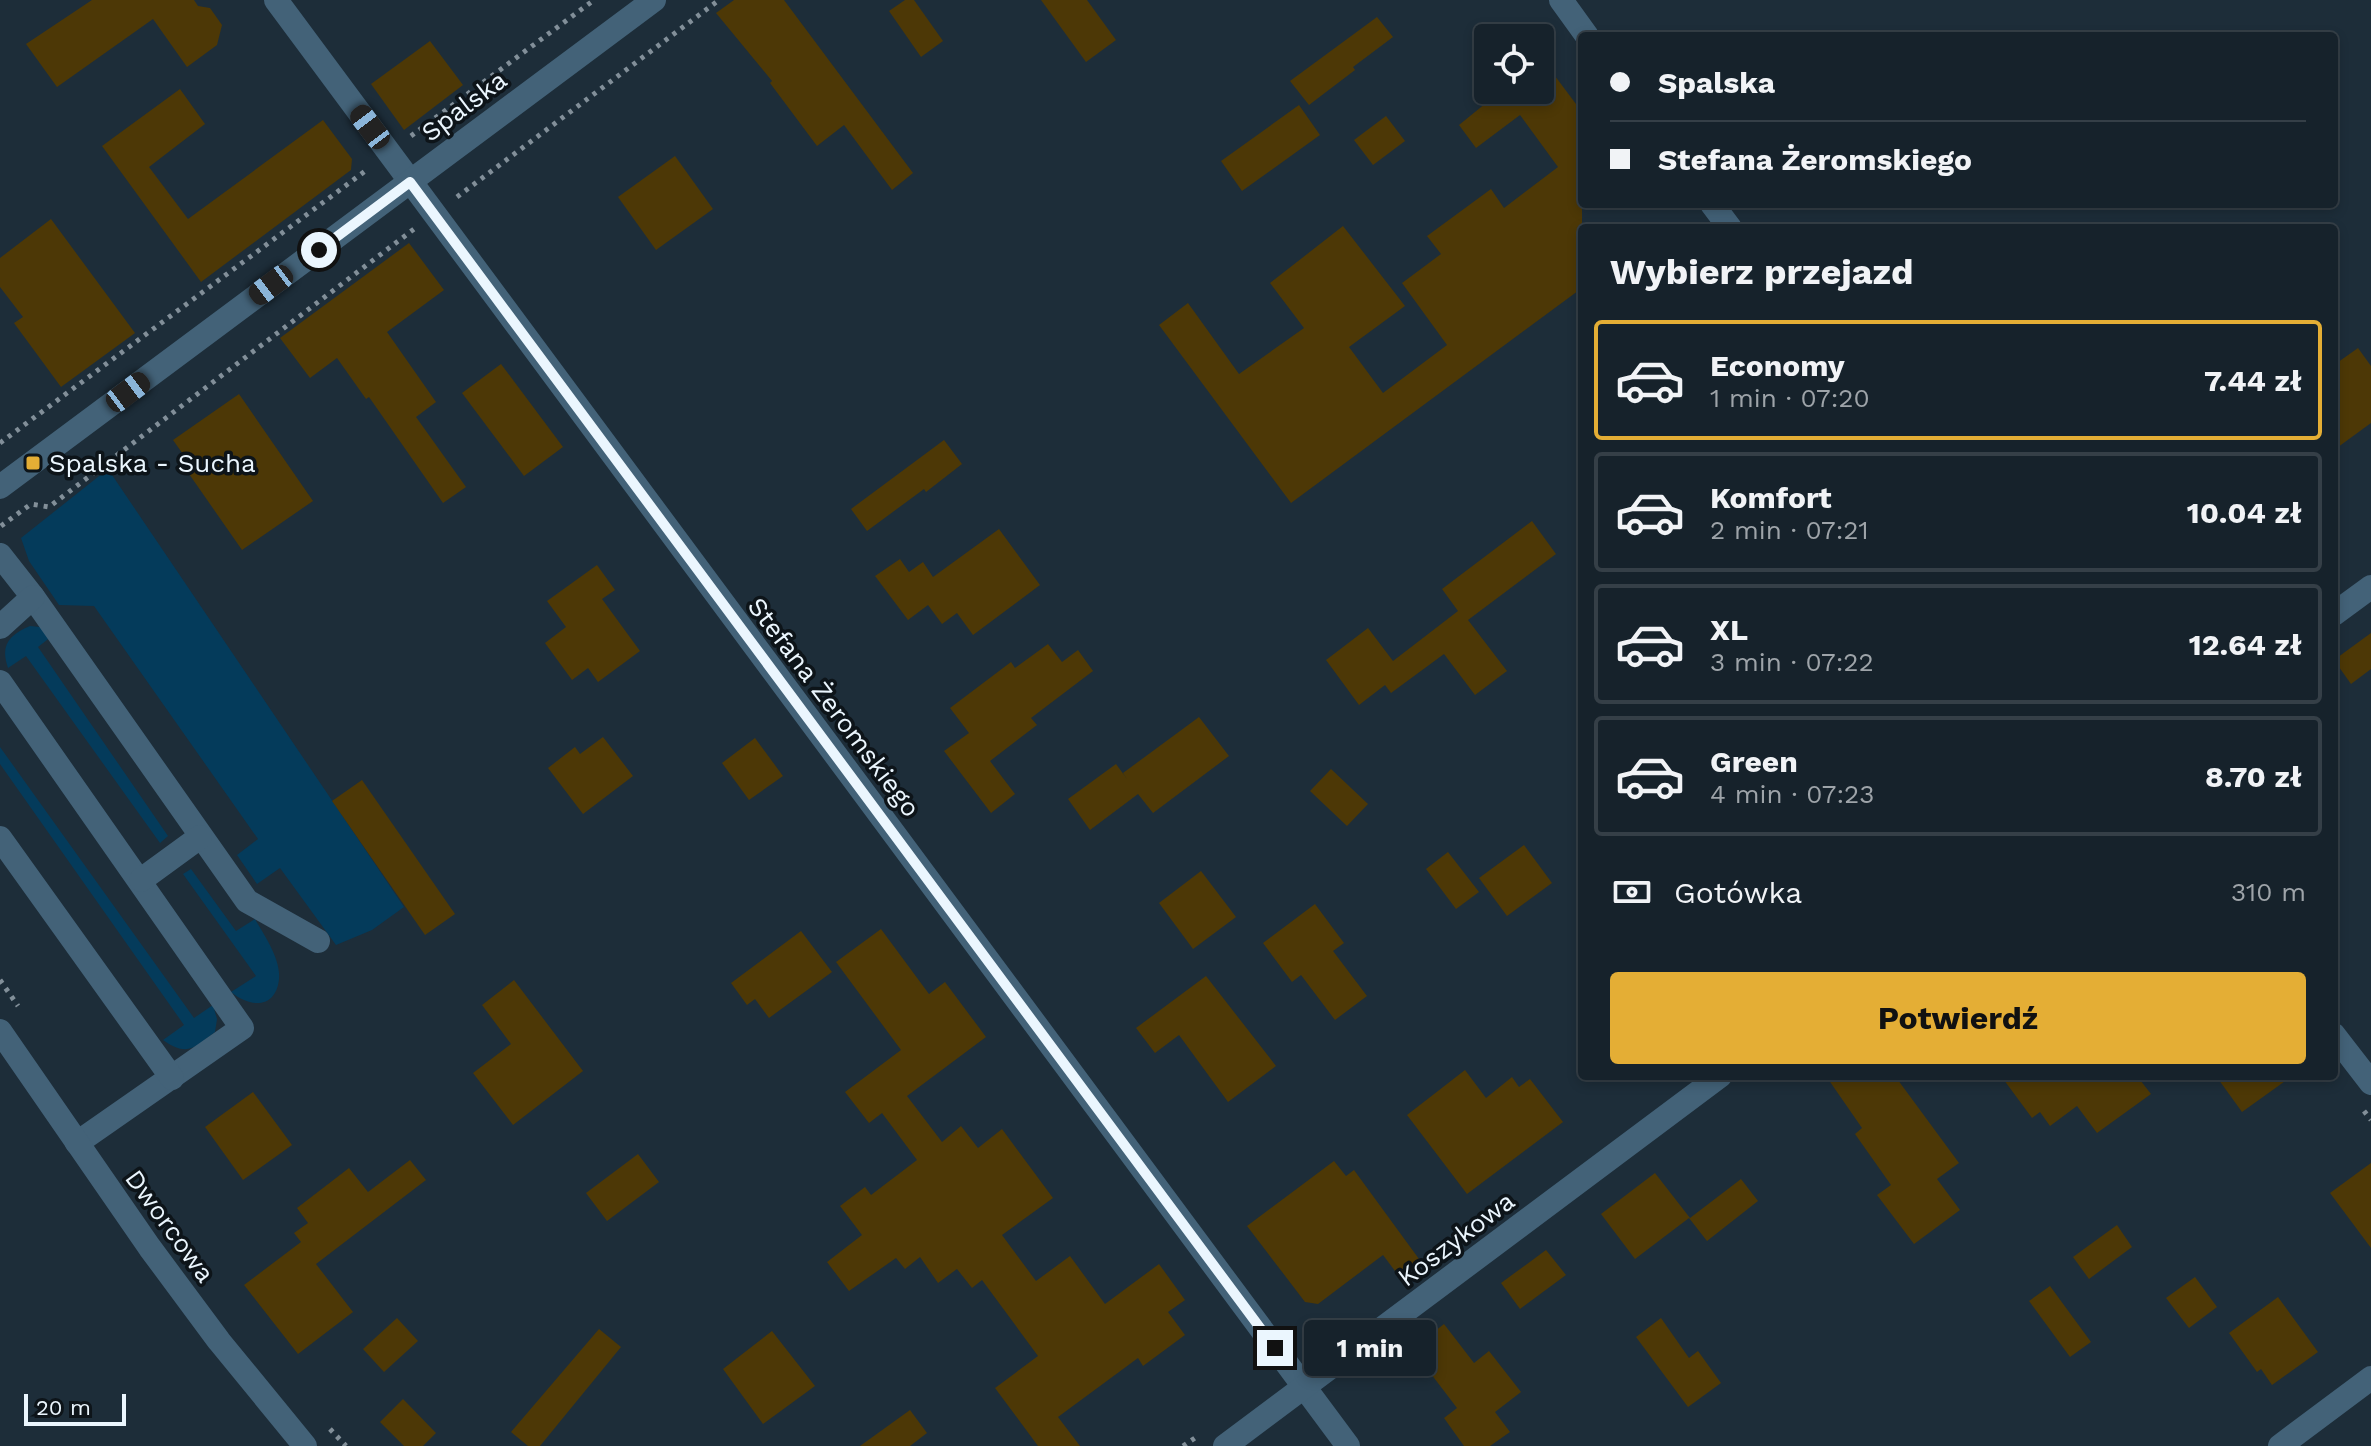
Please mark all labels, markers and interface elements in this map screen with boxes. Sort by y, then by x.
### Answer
map controls [1474,24,1554,104]
button: locate [1474,24,1554,104]
street label: Spalska [416,64,513,148]
text: Spalska [1658,65,1775,100]
car [346,101,394,153]
text: Stefana Żeromskiego [1658,142,1972,177]
route start [301,232,337,268]
text: Wybierz przejazd [1610,251,1914,293]
car [245,261,297,309]
icon: car [1614,344,1686,416]
text: Economy [1710,348,1845,383]
text: 7.44 zł [2204,363,2302,398]
car [102,368,154,416]
text: 1 min · 07:20 [1710,383,1870,413]
place label: Spalska - Sucha [49,448,256,478]
marker: Spalska - Sucha [24,454,42,472]
icon: car [1614,476,1686,548]
text: Komfort [1710,480,1832,515]
text: 10.04 zł [2187,495,2302,530]
text: 2 min · 07:21 [1710,515,1869,545]
street label: Stefana Żeromskiego [742,591,926,823]
icon: car [1614,608,1686,680]
text: XL [1710,612,1748,647]
text: 12.64 zł [2189,627,2302,662]
text: 3 min · 07:22 [1710,647,1874,677]
icon: car [1614,740,1686,812]
text: Green [1710,744,1798,779]
text: 8.70 zł [2205,759,2302,794]
text: 4 min · 07:23 [1710,779,1874,809]
icon: cash [1610,870,1654,914]
text: Gotówka [1674,875,1802,910]
text: 310 m [2231,877,2306,907]
button: Potwierdź [1610,972,2306,1064]
street label: Dworcowa [119,1164,221,1288]
street label: Koszykowa [1392,1185,1520,1293]
callout: 1 min [1303,1320,1435,1376]
route end [1257,1330,1293,1366]
text: 1 min [1337,1333,1403,1363]
scale bar [24,1390,126,1426]
text: 20 m [36,1395,91,1420]

